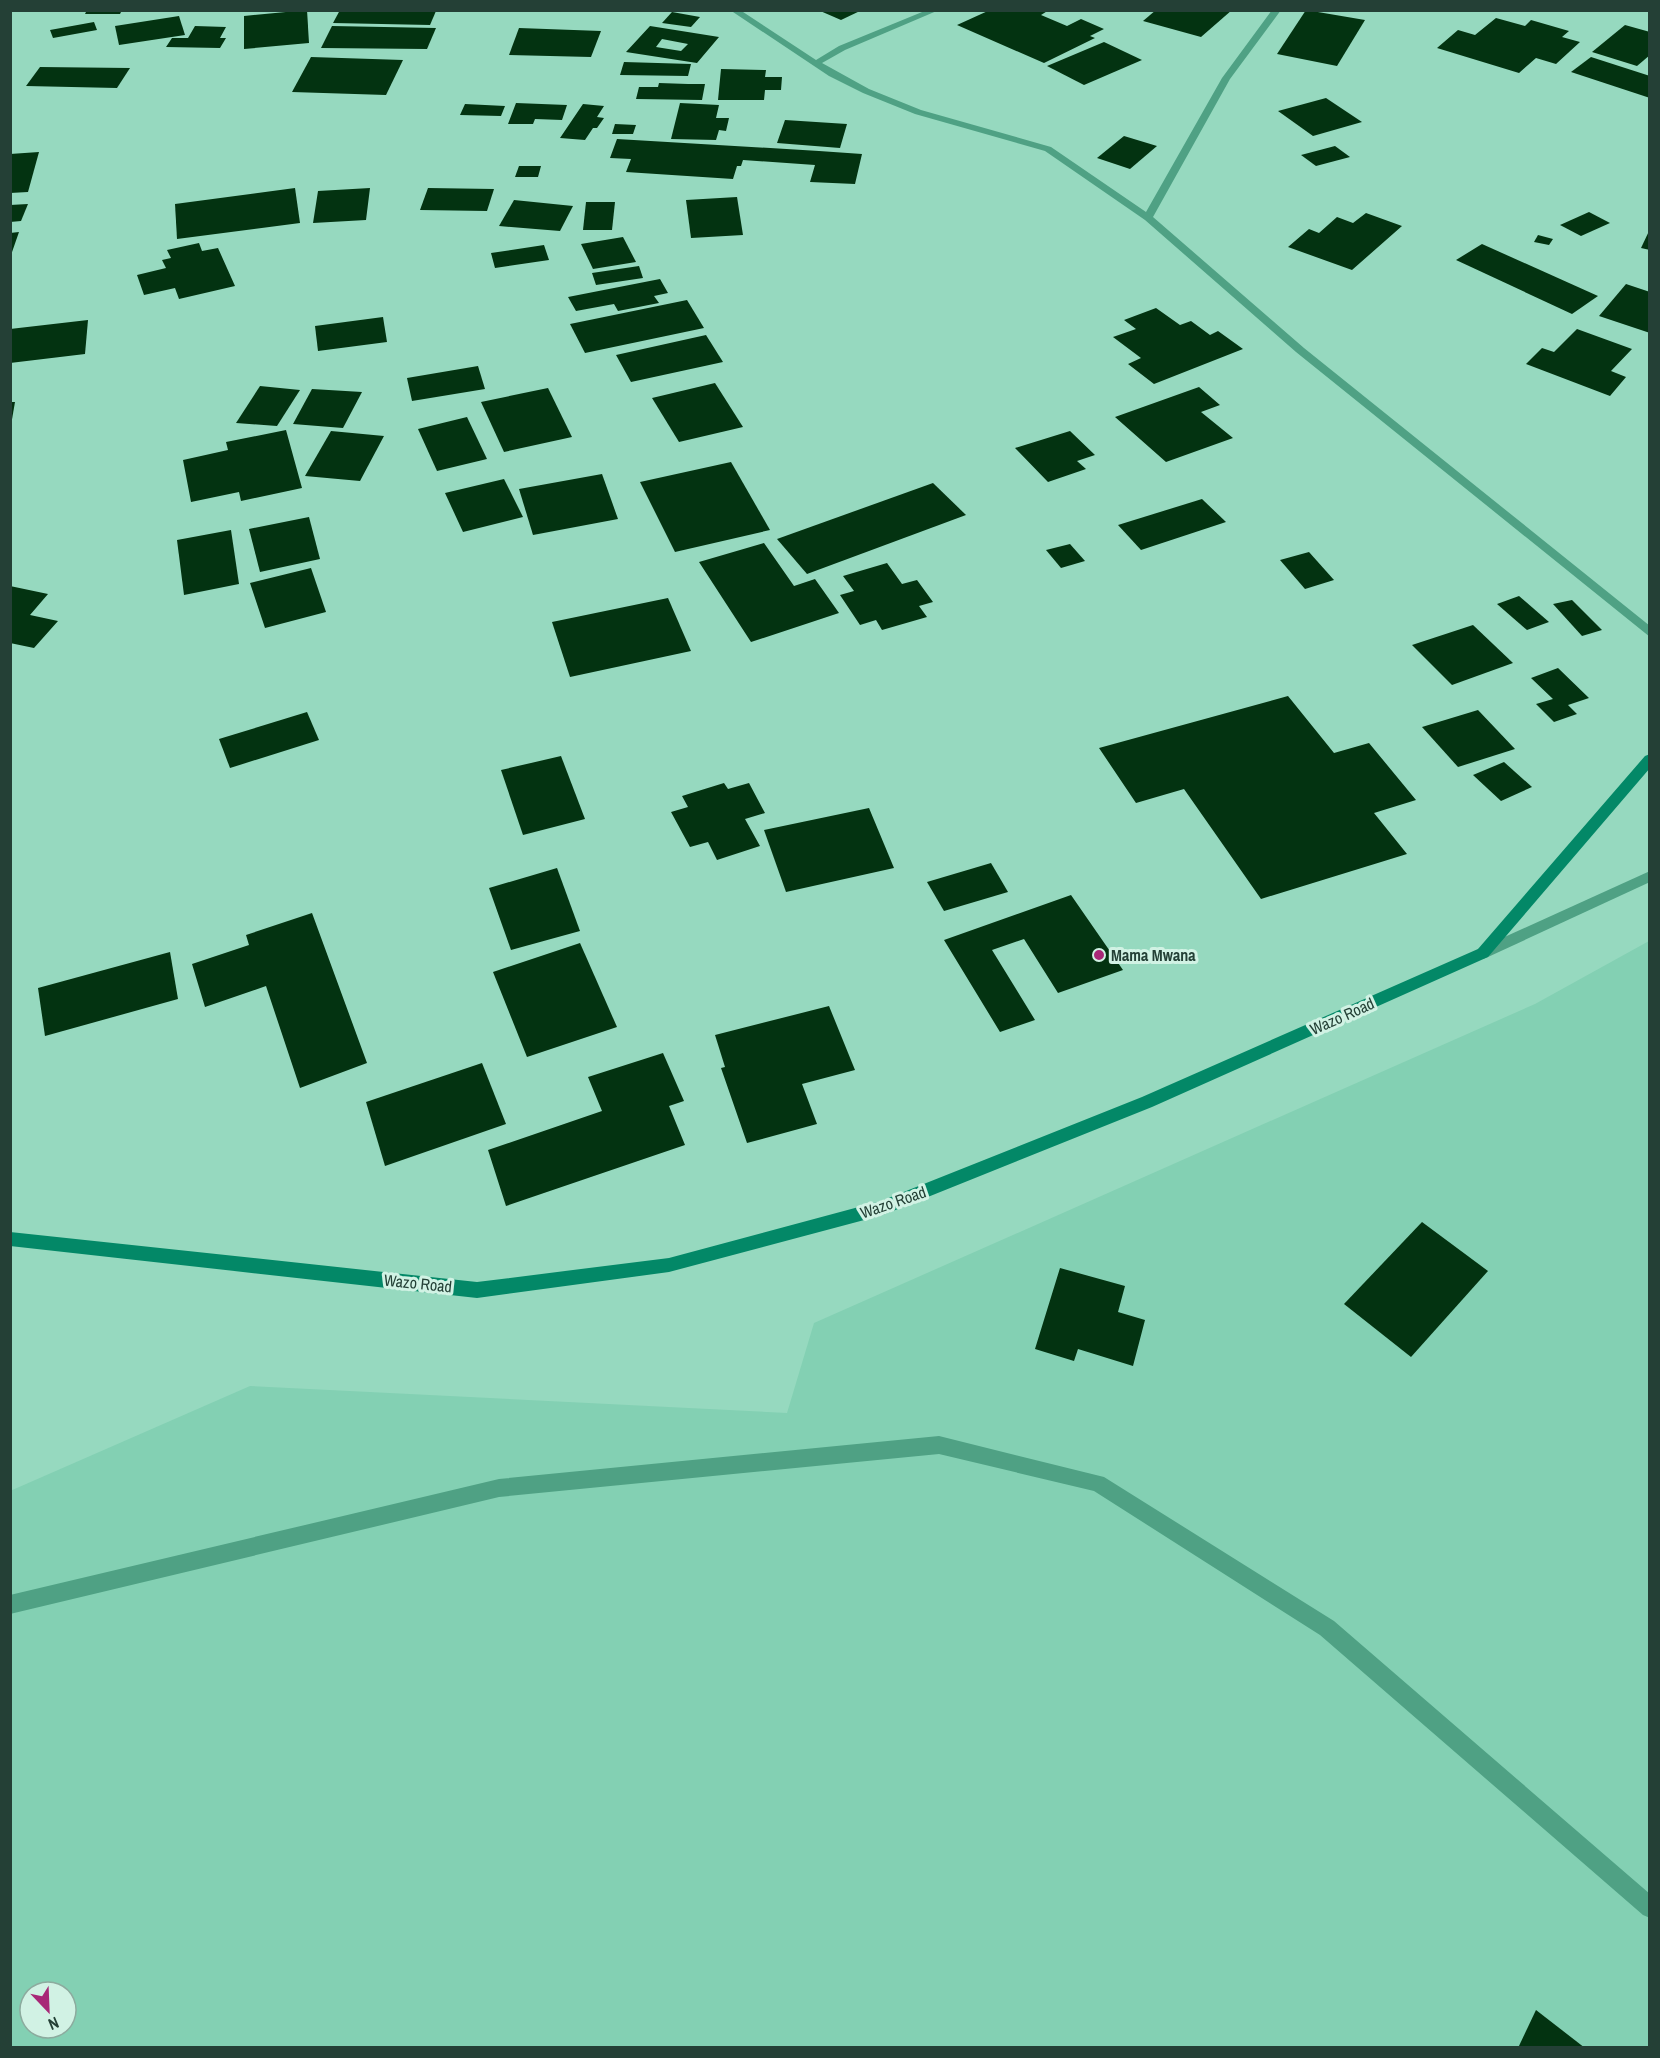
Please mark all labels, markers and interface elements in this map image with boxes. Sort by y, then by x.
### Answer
place label: Mama Mwana [1111,944,1196,966]
marker: Mama Mwana [1092,948,1106,962]
street label: Wazo Road [1306,992,1378,1040]
street label: Wazo Road [857,1181,929,1223]
street label: Wazo Road [383,1269,453,1297]
north arrow [18,1980,78,2040]
text: N [45,2012,63,2036]

